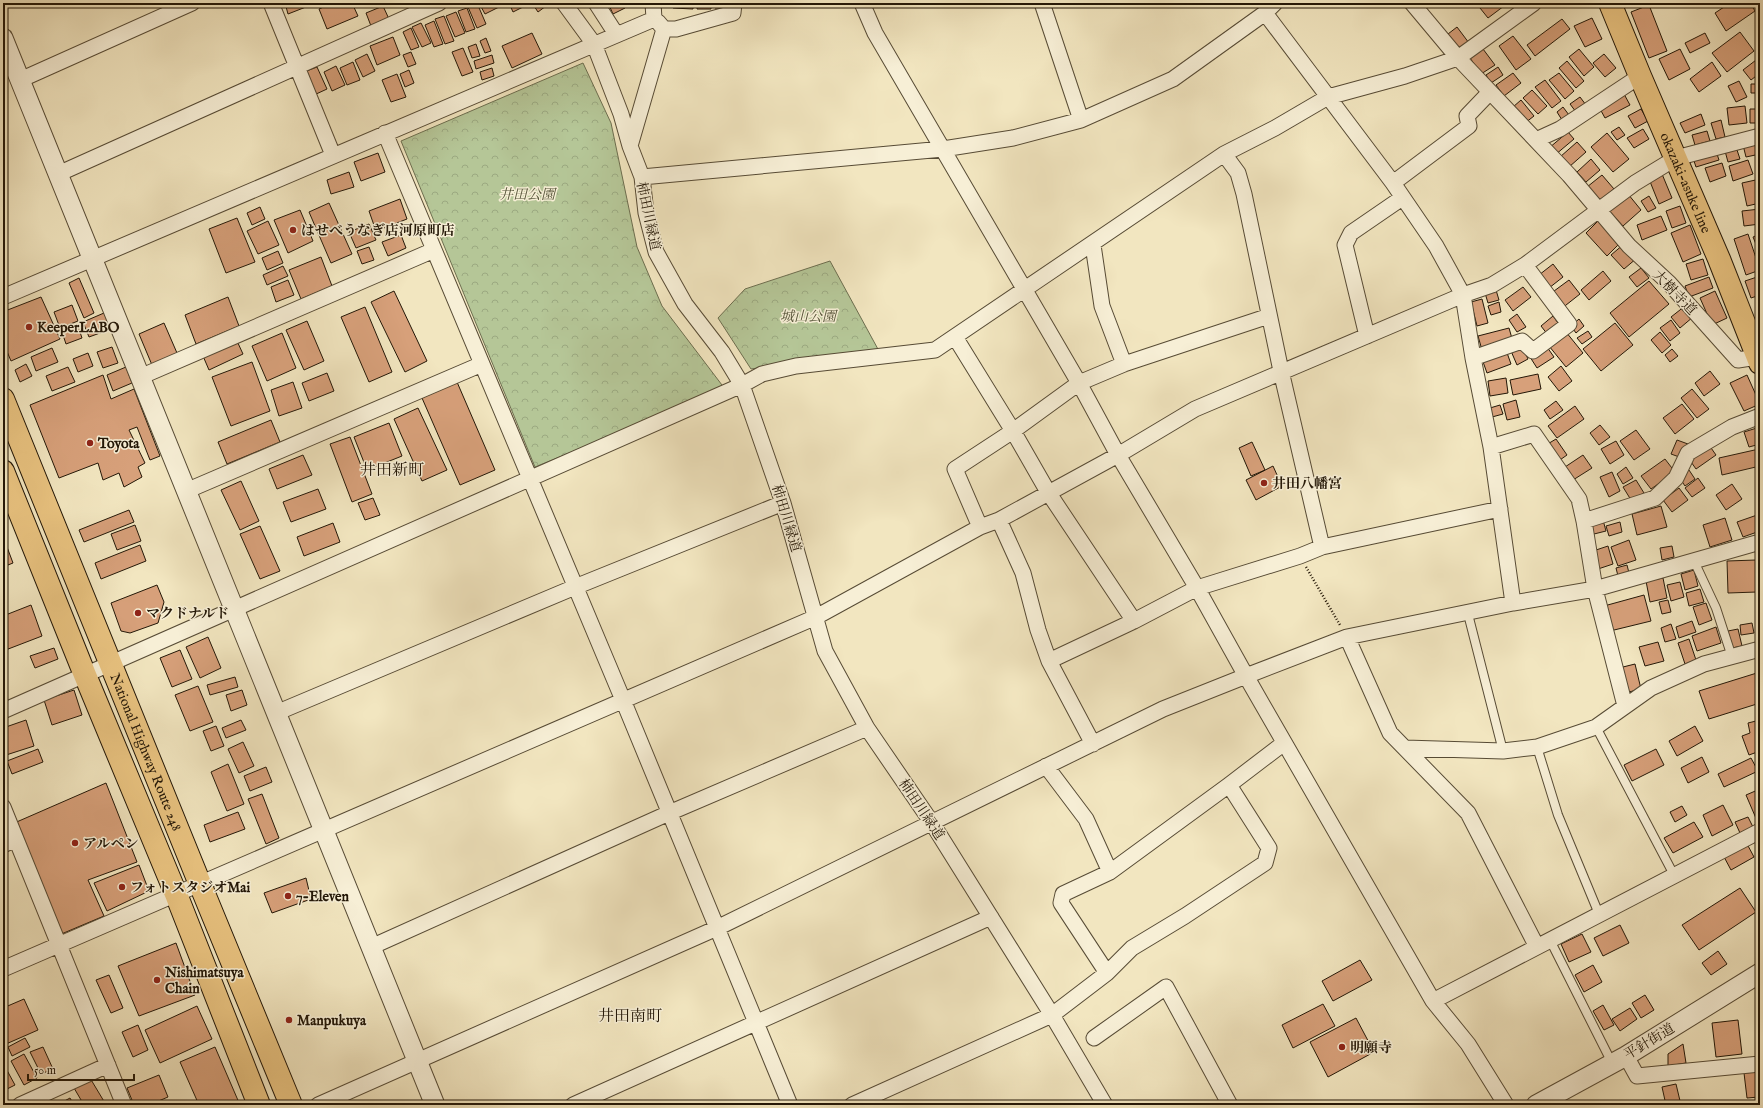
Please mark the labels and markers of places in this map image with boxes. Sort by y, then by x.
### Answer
place label: はせべうなぎ店河原町店 [301,222,455,240]
marker: はせべうなぎ店河原町店 [288,225,298,235]
place label: KeeperLABO [37,319,120,337]
marker: KeeperLABO [24,322,34,332]
place label: Toyota [97,435,140,453]
marker: Toyota [85,438,95,448]
place label: 井田八幡宮 [1272,475,1342,493]
marker: 井田八幡宮 [1259,478,1269,488]
place label: マクドナルド [146,605,229,623]
marker: マクドナルド [133,608,143,618]
place label: アルペン [83,835,138,853]
marker: アルペン [70,838,80,848]
place label: フォトスタジオMai [130,879,250,897]
marker: フォトスタジオMai [117,882,127,892]
place label: 7-Eleven [296,888,350,906]
marker: 7-Eleven [283,891,293,901]
place label: Nishimatsuya Chain [164,964,244,998]
marker: Nishimatsuya Chain [152,975,162,985]
place label: Manpukuya [297,1012,367,1030]
marker: Manpukuya [284,1015,294,1025]
place label: 明願寺 [1350,1039,1392,1057]
marker: 明願寺 [1337,1042,1347,1052]

